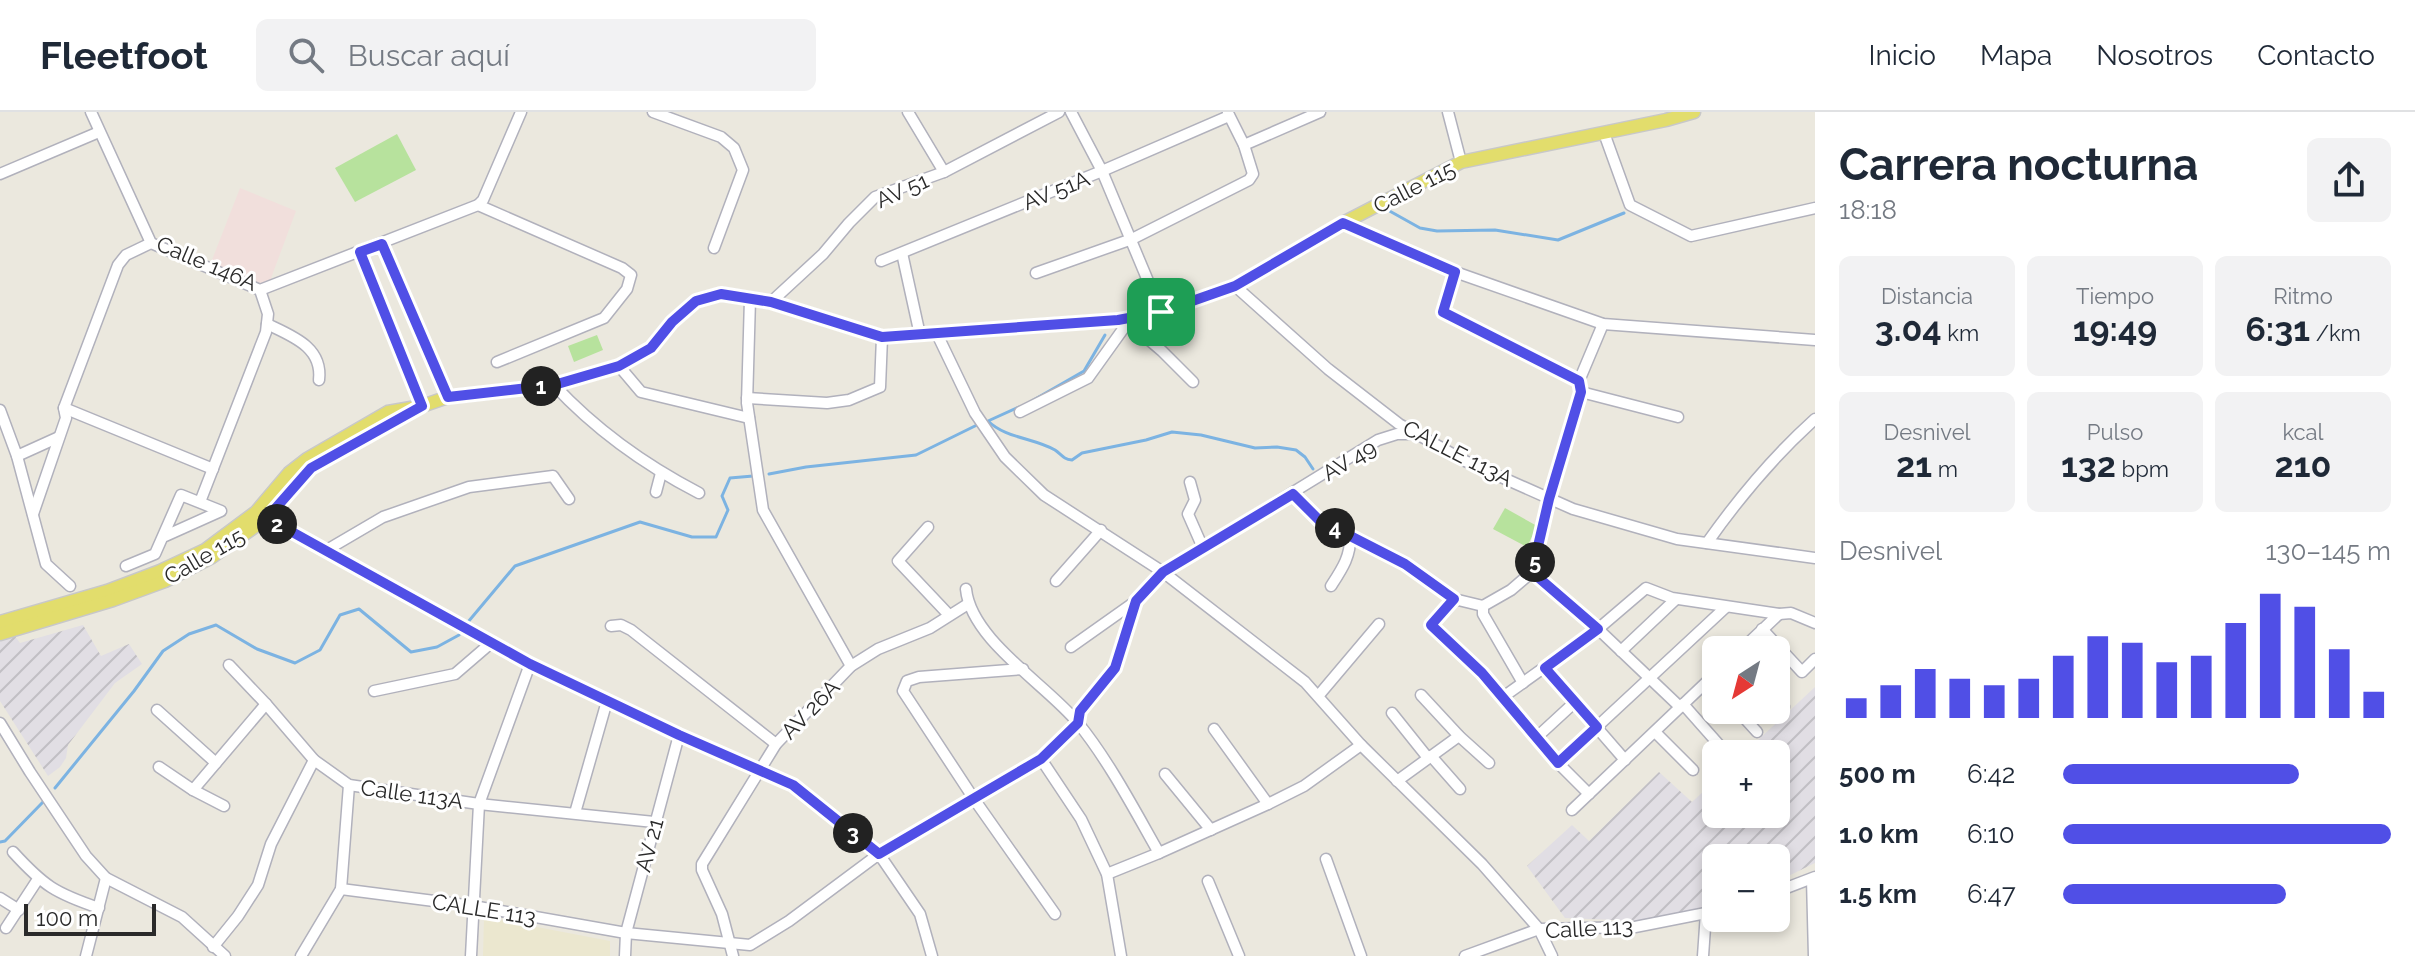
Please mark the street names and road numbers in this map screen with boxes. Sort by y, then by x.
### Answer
street label: Calle 115 [1369,155,1459,219]
street label: AV 51A [1019,165,1093,215]
street label: AV 51 [872,167,932,213]
street label: Calle 146A [153,230,261,296]
street label: CALLE 113A [1399,414,1517,492]
street label: AV 49 [1317,434,1381,486]
street label: Calle 115 [159,523,249,589]
street label: AV 26A [775,674,845,744]
street label: Calle 113A [359,774,465,814]
street label: AV 21 [629,815,669,875]
street label: CALLE 113 [430,888,538,930]
street label: Calle 113 [1544,913,1634,943]

